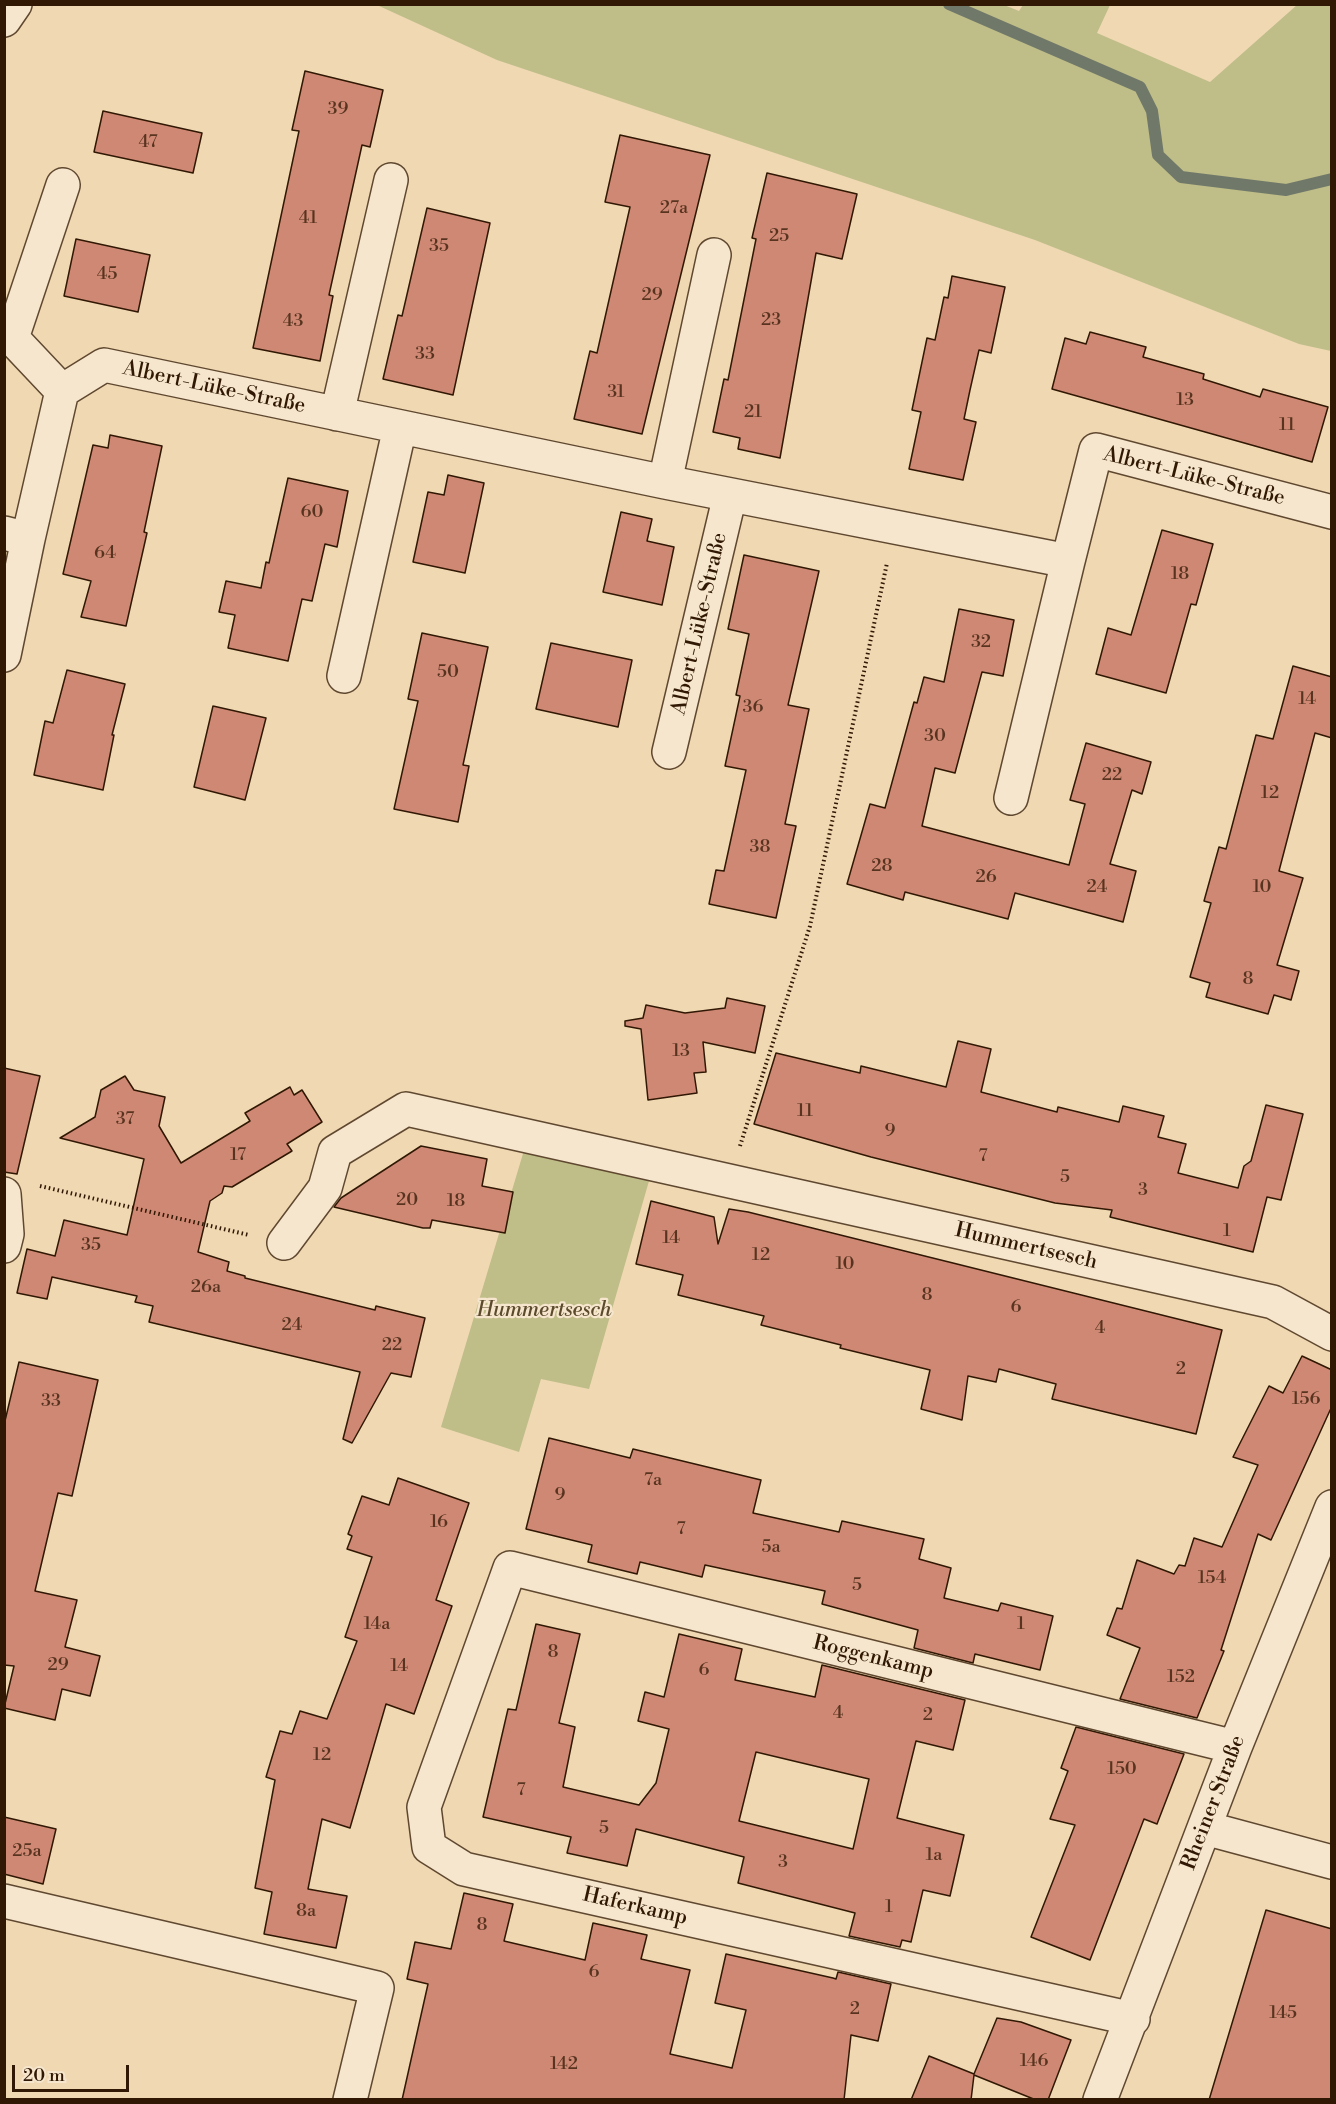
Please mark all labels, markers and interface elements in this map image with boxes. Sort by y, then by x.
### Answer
house number: 39 [328,99,348,121]
house number: 47 [138,132,158,154]
house number: 27a [660,198,688,220]
house number: 41 [299,208,317,230]
house number: 25 [769,226,789,248]
house number: 35 [429,236,449,258]
house number: 45 [97,264,117,286]
house number: 29 [641,285,663,307]
house number: 23 [761,310,781,332]
house number: 43 [283,311,303,333]
house number: 33 [415,344,435,366]
street label: Albert-Lüke-Straße [120,356,308,420]
house number: 31 [607,382,625,404]
house number: 13 [1176,390,1194,412]
house number: 21 [744,402,762,424]
house number: 11 [1279,415,1295,437]
street label: Albert-Lüke-Straße [1101,442,1287,512]
house number: 60 [301,502,323,524]
street label: Albert-Lüke-Straße [667,530,733,718]
house number: 64 [94,543,116,565]
house number: 18 [1171,564,1189,586]
house number: 32 [971,632,991,654]
house number: 50 [437,662,459,684]
house number: 14 [1298,689,1316,711]
house number: 36 [743,697,763,719]
house number: 30 [924,726,946,748]
house number: 22 [1102,765,1122,787]
house number: 12 [1261,783,1279,805]
house number: 38 [750,837,770,859]
house number: 28 [871,856,893,878]
house number: 26 [975,867,997,889]
house number: 24 [1086,877,1108,899]
house number: 10 [1252,877,1272,899]
house number: 8 [1242,969,1254,991]
house number: 13 [672,1041,690,1063]
house number: 11 [797,1101,813,1123]
house number: 37 [116,1109,134,1131]
house number: 9 [885,1121,895,1143]
house number: 17 [230,1145,246,1167]
house number: 7 [978,1146,988,1168]
house number: 5 [1060,1167,1070,1189]
house number: 3 [1138,1180,1148,1202]
house number: 20 [396,1190,418,1212]
house number: 18 [447,1191,465,1213]
street label: Hummertsesch [952,1218,1100,1276]
house number: 1 [1223,1221,1231,1243]
house number: 14 [662,1228,680,1250]
house number: 35 [81,1235,101,1257]
house number: 12 [752,1245,770,1267]
house number: 10 [835,1254,855,1276]
house number: 26a [191,1277,221,1299]
house number: 8 [921,1285,933,1307]
house number: 6 [1011,1297,1021,1319]
park label: Hummertsesch [476,1298,612,1324]
house number: 24 [281,1315,303,1337]
house number: 4 [1095,1318,1105,1340]
house number: 22 [382,1335,402,1357]
house number: 2 [1176,1359,1186,1381]
house number: 156 [1292,1389,1320,1411]
house number: 33 [41,1391,61,1413]
house number: 7a [644,1470,662,1492]
house number: 9 [555,1485,565,1507]
house number: 16 [430,1512,448,1534]
house number: 7 [676,1519,686,1541]
house number: 5a [761,1537,781,1559]
house number: 154 [1198,1568,1226,1590]
house number: 5 [852,1575,862,1597]
house number: 14a [364,1614,390,1636]
house number: 1 [1017,1614,1025,1636]
street label: Roggenkamp [810,1631,936,1685]
house number: 8 [547,1642,559,1664]
house number: 29 [47,1655,69,1677]
house number: 14 [390,1656,408,1678]
house number: 6 [699,1660,709,1682]
house number: 152 [1167,1667,1195,1689]
house number: 4 [833,1703,843,1725]
house number: 2 [923,1705,933,1727]
street label: Rheiner Straße [1177,1732,1251,1874]
house number: 12 [313,1745,331,1767]
house number: 150 [1107,1759,1137,1781]
house number: 7 [516,1780,526,1802]
house number: 5 [599,1818,609,1840]
house number: 25a [12,1841,42,1863]
house number: 1a [926,1845,942,1867]
house number: 3 [778,1852,788,1874]
street label: Haferkamp [580,1883,690,1931]
house number: 1 [885,1897,893,1919]
house number: 8a [296,1901,316,1923]
house number: 8 [476,1915,488,1937]
house number: 6 [589,1962,599,1984]
house number: 2 [850,1999,860,2021]
house number: 145 [1269,2003,1297,2025]
house number: 146 [1020,2051,1048,2073]
scale bar [15,2053,132,2091]
house number: 142 [550,2054,578,2076]
text: 20 m [23,2064,65,2087]

